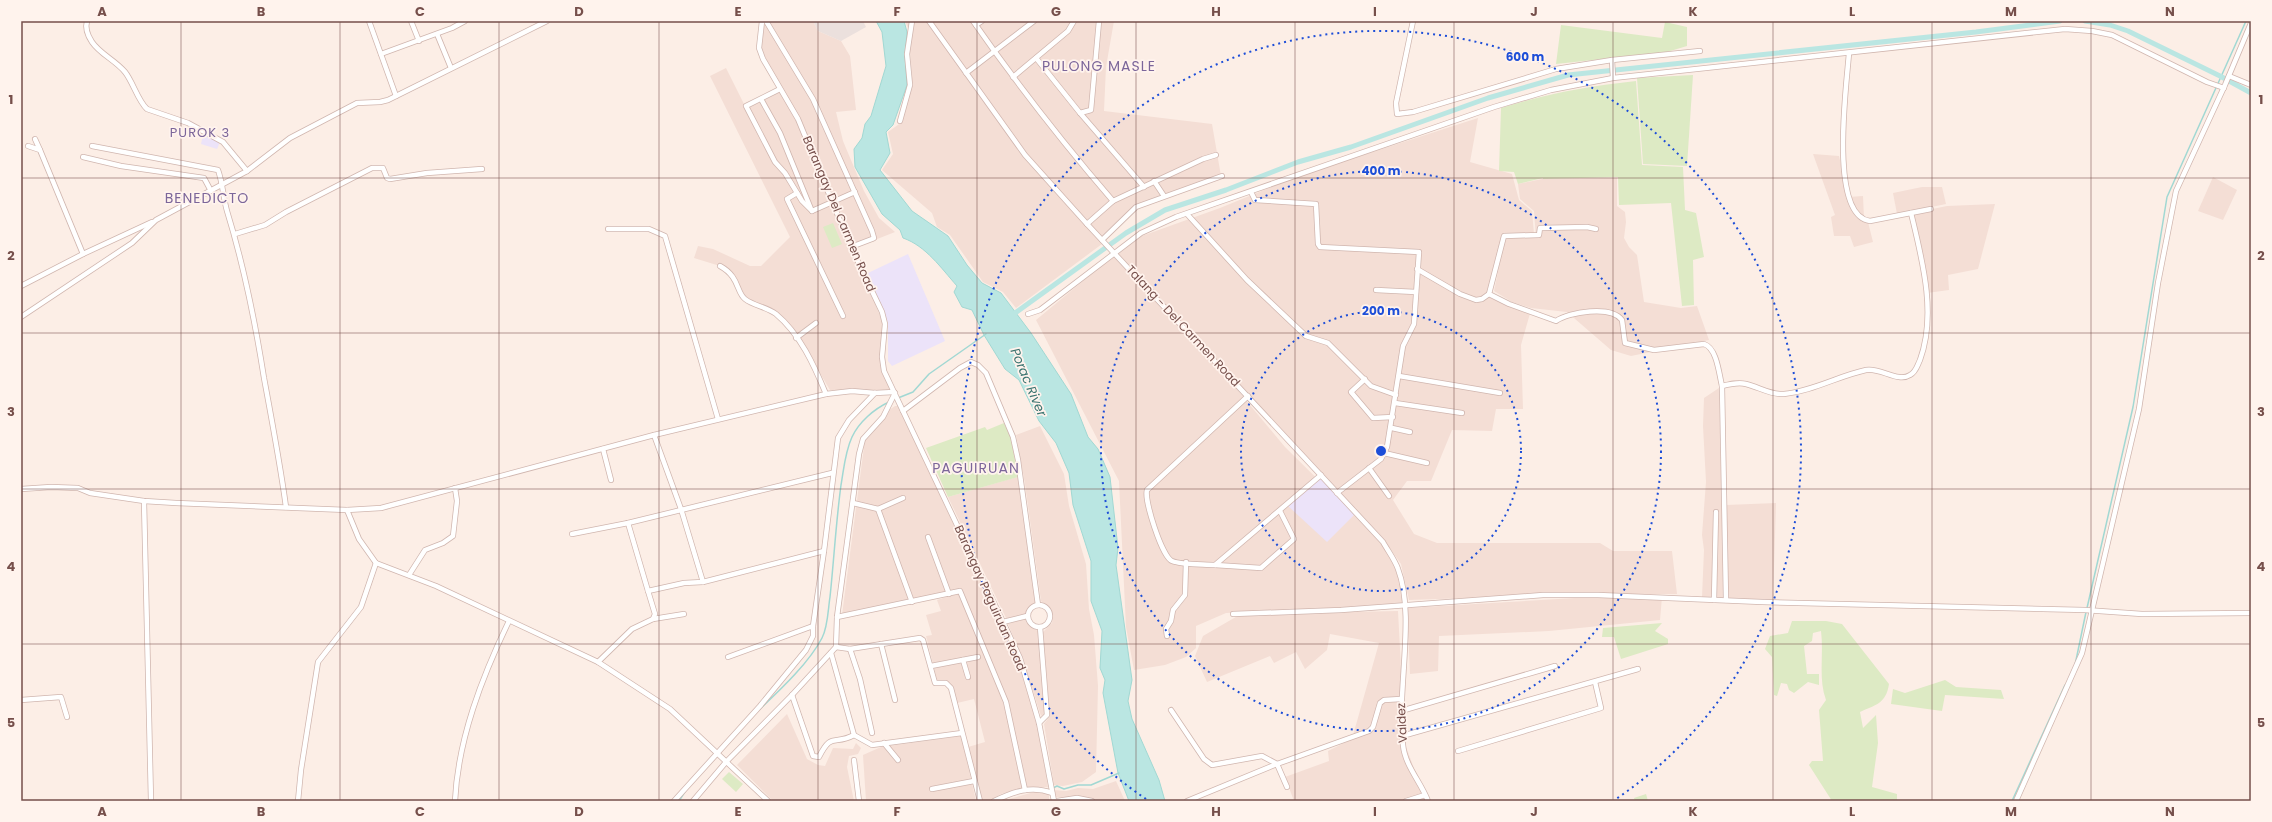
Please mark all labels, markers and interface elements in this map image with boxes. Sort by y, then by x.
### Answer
text: A [97,2,107,21]
text: B [257,2,266,21]
text: C [415,2,425,21]
text: D [574,2,584,21]
text: E [734,2,742,21]
text: F [893,2,901,21]
text: G [1051,2,1061,21]
text: H [1211,2,1221,21]
text: I [1373,2,1377,21]
text: J [1530,2,1538,21]
text: K [1688,2,1698,21]
text: L [1849,2,1855,21]
text: M [2005,2,2017,21]
text: N [2165,2,2175,21]
text: 600 m [1506,48,1545,65]
district label: PULONG MASLE [1042,56,1156,76]
text: 1 [9,90,13,109]
text: 1 [2259,90,2263,109]
district label: PUROK 3 [170,123,230,142]
street label: Barangay Del Carmen Road [799,133,880,294]
text: 400 m [1361,162,1401,179]
district label: BENEDICTO [165,188,249,208]
text: 2 [7,246,15,265]
text: 2 [2257,246,2265,265]
street label: Talang - Del Carmen Road [1122,261,1244,390]
text: 200 m [1362,302,1400,319]
water label: Porac River [1006,345,1052,420]
text: 3 [7,402,15,421]
text: 3 [2257,402,2265,421]
centre of rings [1374,444,1388,458]
district label: PAGUIRUAN [932,458,1020,478]
street label: Barangay Paguiruan Road [951,522,1030,673]
text: 4 [7,557,16,576]
text: 4 [2257,557,2266,576]
street label: Valdez [1392,703,1411,744]
text: 5 [7,713,15,732]
text: 5 [2257,713,2265,732]
text: A [97,802,107,821]
text: B [257,802,266,821]
text: C [415,802,425,821]
text: D [574,802,584,821]
text: E [734,802,742,821]
text: F [893,802,901,821]
text: G [1051,802,1061,821]
text: H [1211,802,1221,821]
text: I [1373,802,1377,821]
text: J [1530,802,1538,821]
text: K [1688,802,1698,821]
text: L [1849,802,1855,821]
text: M [2005,802,2017,821]
text: N [2165,802,2175,821]

